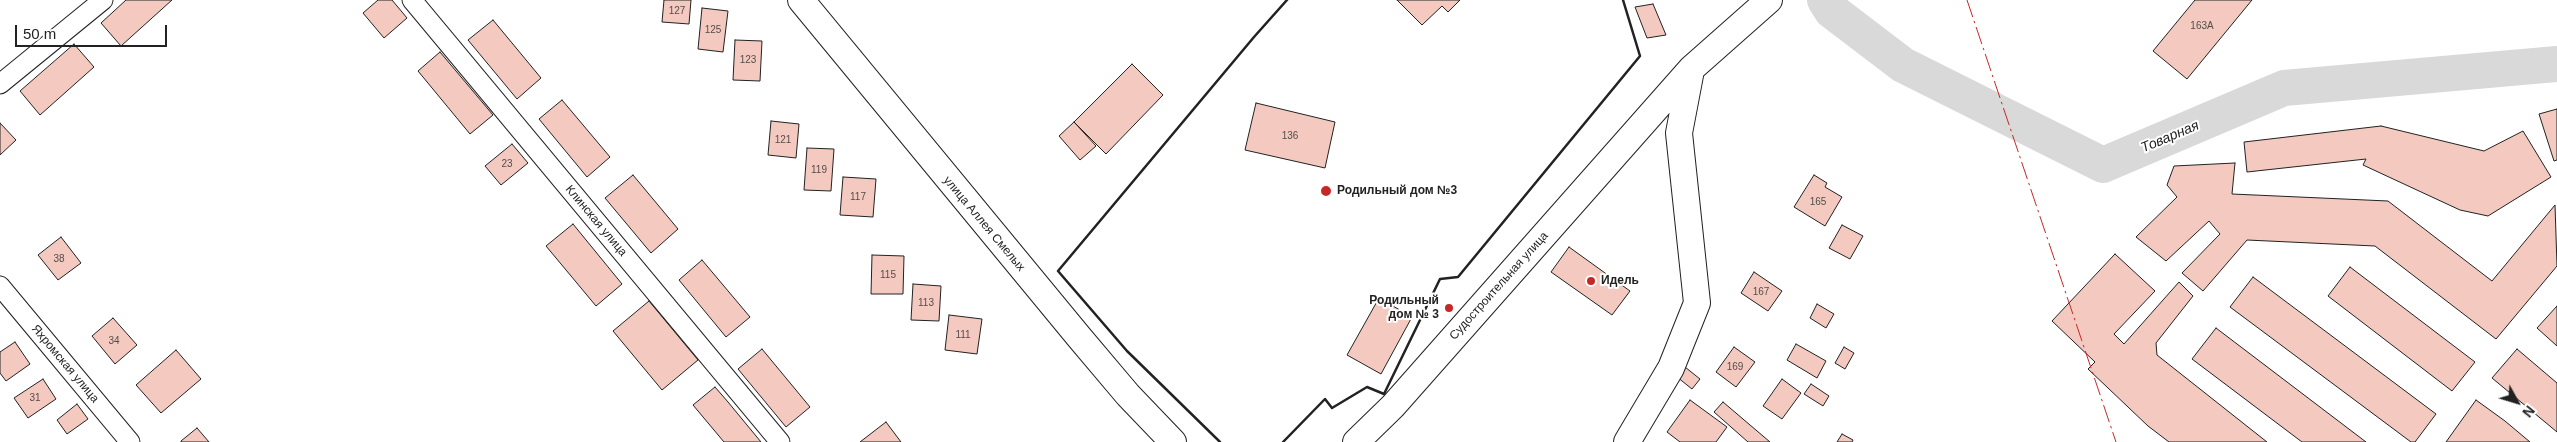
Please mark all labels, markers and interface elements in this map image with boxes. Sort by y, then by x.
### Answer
house number: 127 [669,5,685,17]
scale bar [18,15,170,47]
house number: 163А [2190,20,2214,32]
house number: 125 [705,24,721,36]
text: 50 m [23,25,56,42]
house number: 123 [740,54,756,66]
water label: Товарная [2138,117,2202,157]
house number: 136 [1282,130,1298,142]
house number: 121 [775,134,791,146]
house number: 23 [501,158,513,170]
house number: 119 [811,164,827,176]
street label: улица Аллея Смелых [940,174,1028,274]
street label: Клинская улица [562,183,630,259]
marker: Родильный дом №3 [1319,184,1333,198]
place label: Родильный дом №3 [1337,184,1457,198]
house number: 117 [850,191,866,203]
house number: 165 [1810,196,1826,208]
street label: Судостроительная улица [1447,229,1551,343]
house number: 38 [53,253,65,265]
house number: 115 [880,269,896,281]
place label: Идель [1601,274,1639,288]
marker: Идель [1585,275,1597,287]
house number: 167 [1753,286,1769,298]
place label: Родильный дом № 3 [1369,294,1439,322]
house number: 113 [918,297,934,309]
marker: Родильный дом № 3 [1443,302,1455,314]
street label: Яхромская улица [28,322,102,406]
house number: 111 [955,329,971,341]
house number: 34 [108,335,120,347]
house number: 169 [1727,361,1743,373]
north arrow [2492,377,2542,427]
house number: 31 [29,392,41,404]
text: N [2519,402,2538,420]

